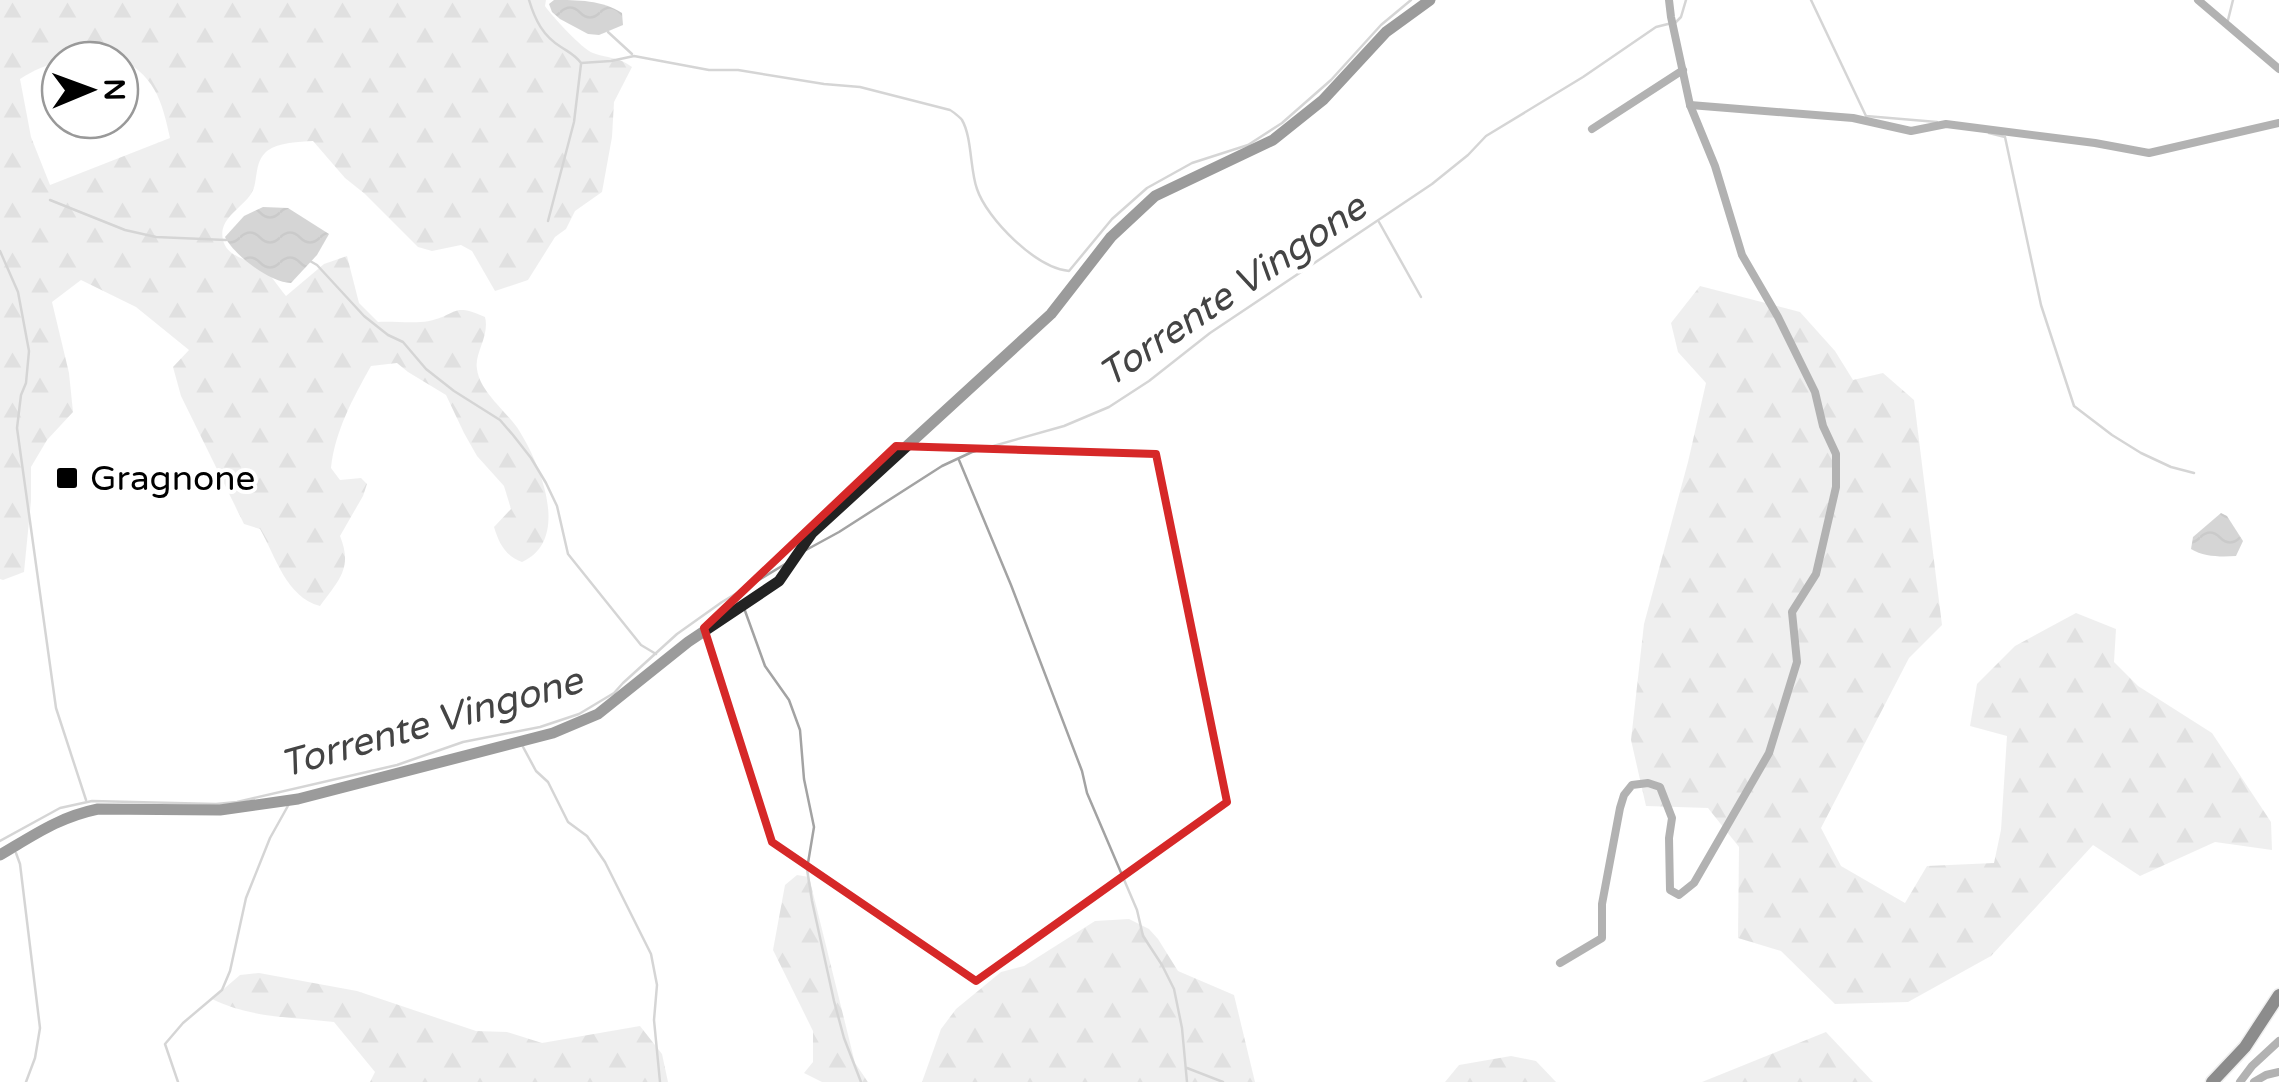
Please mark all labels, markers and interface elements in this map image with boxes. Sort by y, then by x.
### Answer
north arrow [40,40,140,140]
text: N [97,78,131,101]
water label: Torrente Vingone [1090,183,1377,397]
place label: Gragnone [90,458,255,500]
marker: Gragnone [54,465,80,491]
water label: Torrente Vingone [275,657,590,788]

